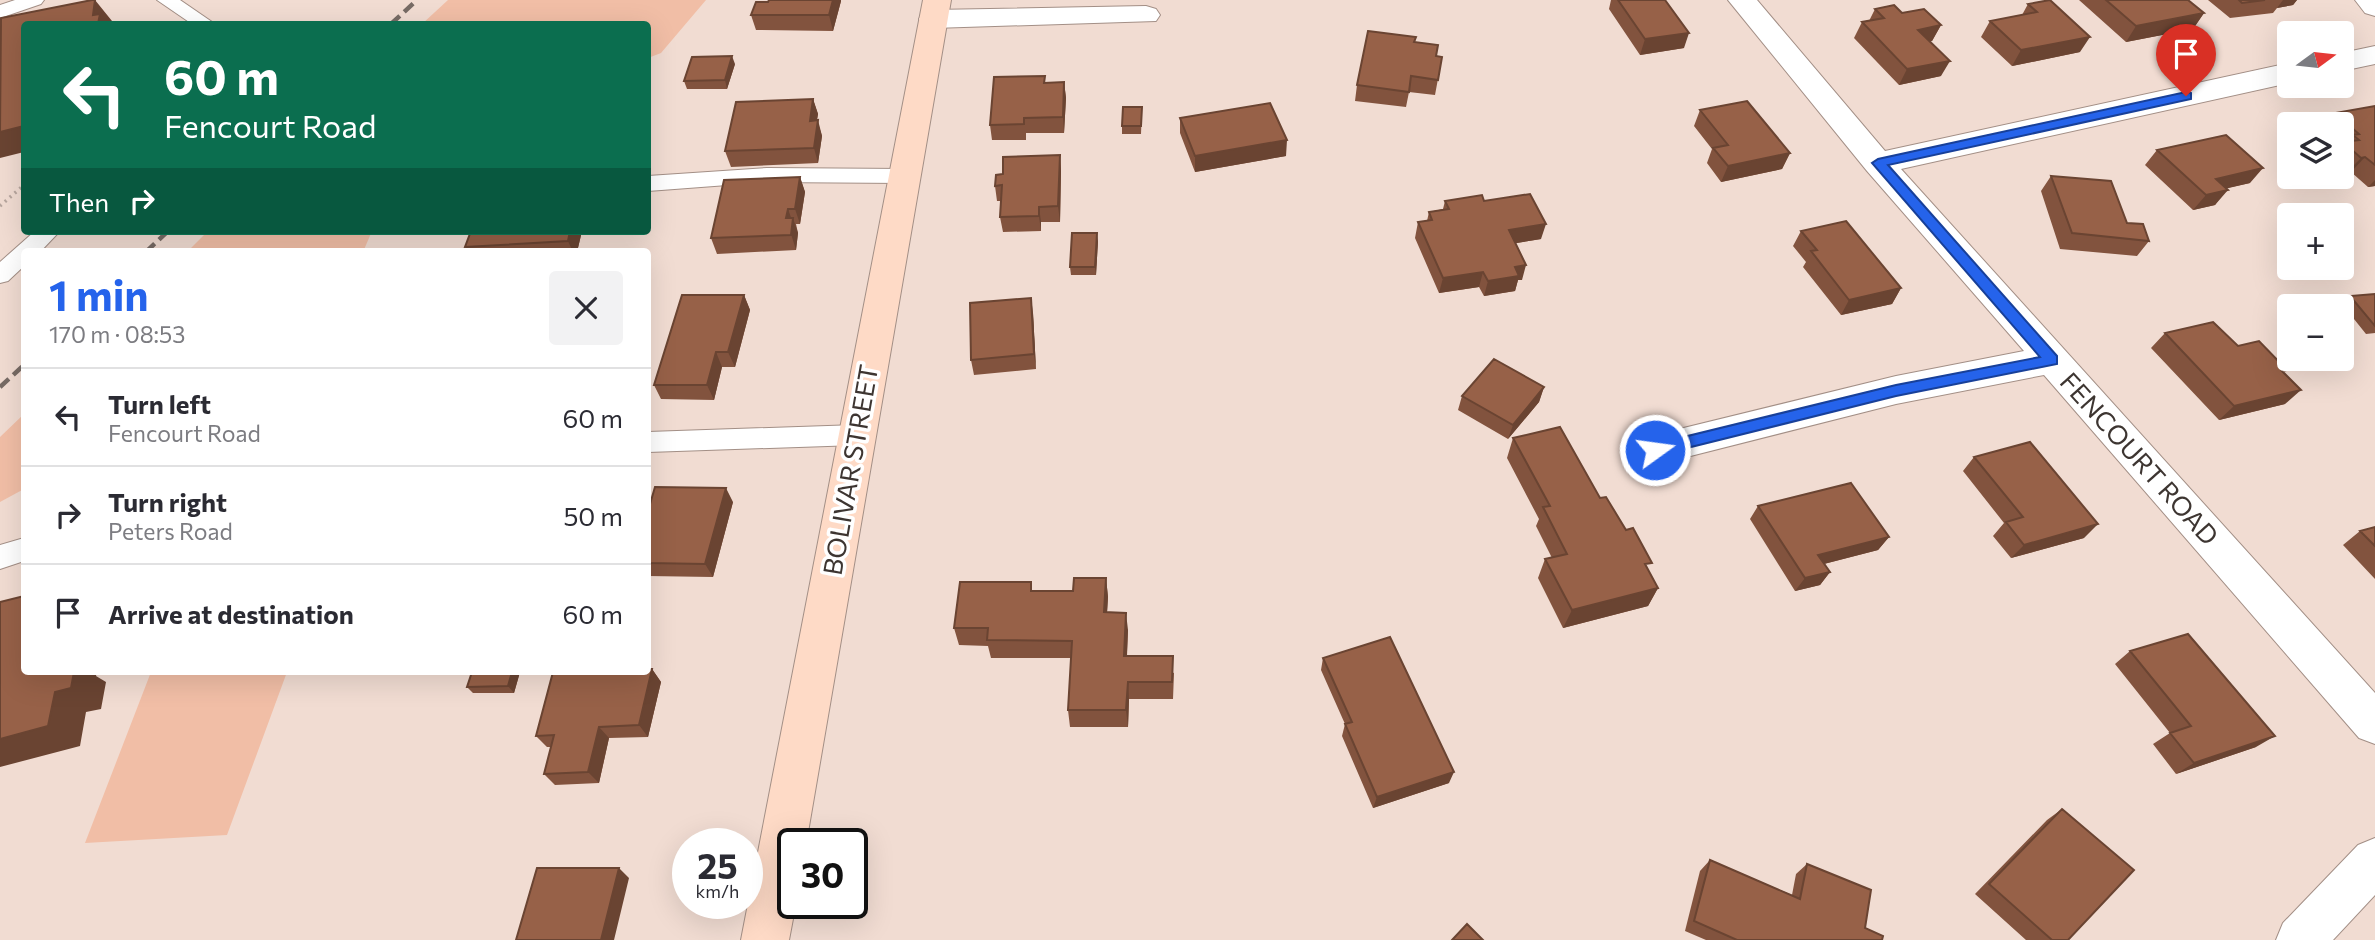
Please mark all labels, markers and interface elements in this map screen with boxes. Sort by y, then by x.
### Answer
north arrow [2277,21,2354,98]
map controls [2277,21,2354,371]
pin [2156,24,2216,96]
icon: arrive [2167,35,2205,73]
text: 60 m [164,45,279,105]
icon: left [49,49,140,140]
text: Fencourt Road [164,105,376,145]
button: layers [2277,112,2354,189]
icon: right [123,182,161,220]
text: Then [49,186,109,217]
button: + [2277,203,2354,280]
text: 1 min [49,268,149,320]
button: close [549,271,623,345]
button: − [2277,294,2354,371]
text: 170 m · 08:53 [49,320,185,348]
street label: BOLIVAR STREET [816,362,883,577]
street label: FENCOURT ROAD [2055,365,2226,551]
text: Turn left [108,388,211,419]
icon: left [49,398,87,436]
text: 60 m [563,402,623,433]
position arrow [1618,413,1692,487]
text: Fencourt Road [108,419,261,447]
text: Turn right [108,486,227,517]
icon: right [49,496,87,534]
text: 50 m [563,500,623,531]
text: Peters Road [108,517,233,545]
icon: arrive [49,594,87,632]
text: Arrive at destination [108,598,354,629]
text: 60 m [563,598,623,629]
speed limit sign: 30 [777,828,868,919]
text: 25 [697,843,738,886]
text: km/h [696,880,739,902]

